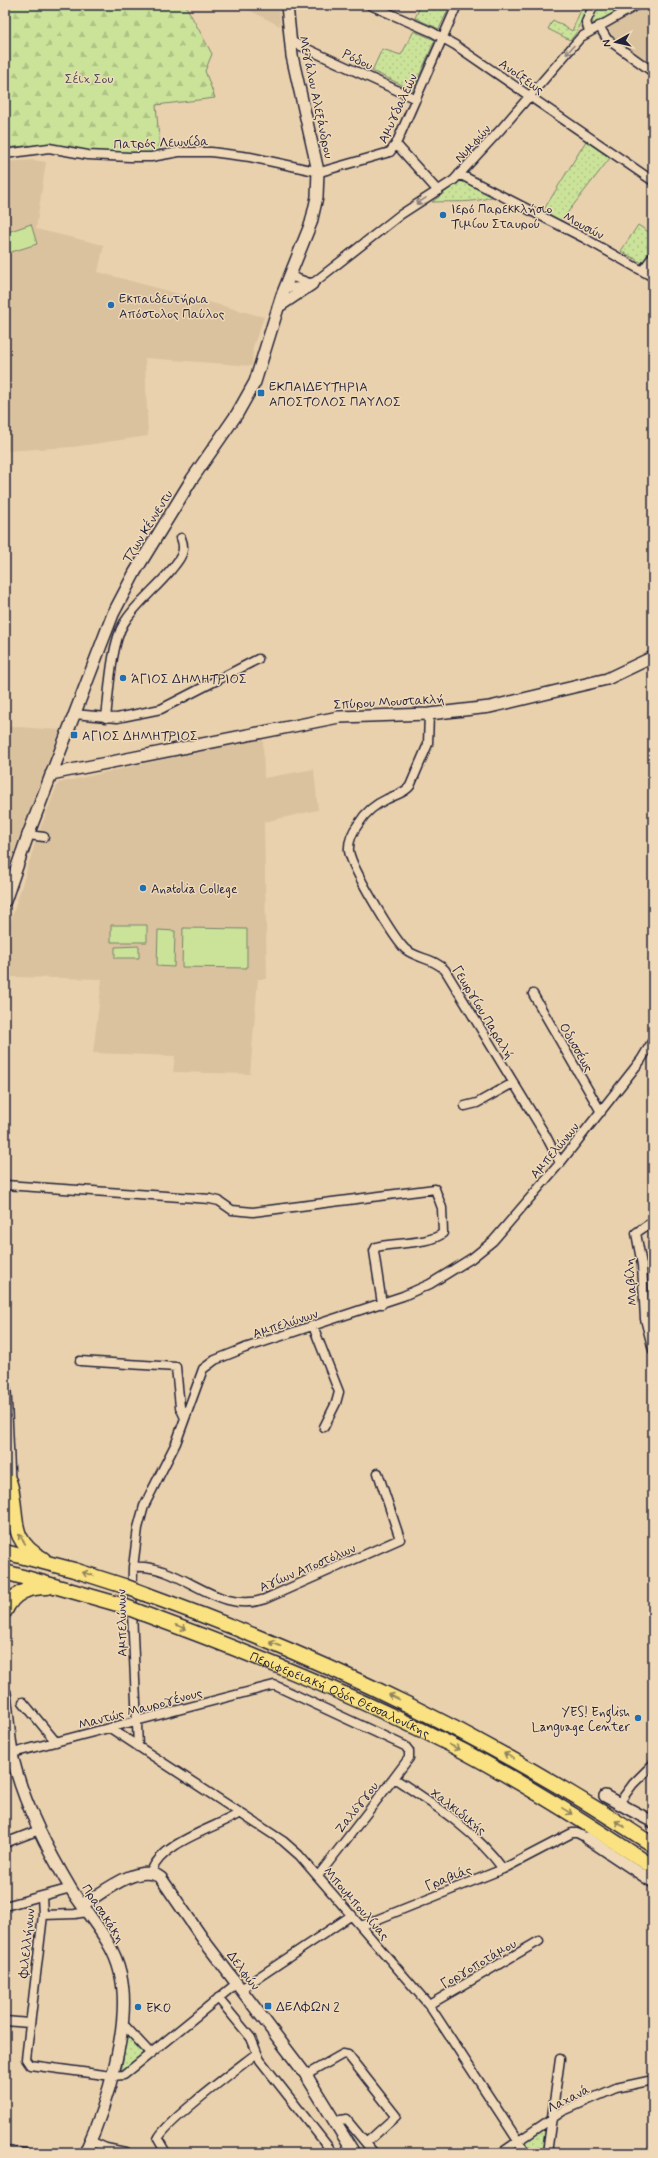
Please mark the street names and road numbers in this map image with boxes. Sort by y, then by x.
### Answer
street label: Μεγάλου Αλεξάνδρου [294,34,337,160]
street label: Ρόδου [339,46,376,75]
street label: Ανοίξεως [495,56,547,99]
street label: Αμυγδαλεών [375,71,422,146]
street label: Νυμφών [451,121,495,167]
street label: Πατρός Λεωνίδα [113,133,209,154]
street label: Μουσών [560,209,607,244]
street label: Τζων Κέννεντυ [119,487,178,566]
street label: Σπύρου Μουστακλή [333,691,445,714]
street label: Γεωργίου Παραλή [448,963,517,1063]
street label: Οδυσσέως [555,1020,597,1076]
street label: Αμπελώνων [527,1119,584,1182]
street label: Μαβίλη [621,1257,642,1306]
street label: Αμπελώνων [251,1306,321,1343]
street label: Αγίων Αποστόλων [257,1540,359,1596]
street label: Αμπελώνων [113,1589,132,1657]
street label: Περιφερειακή Οδός Θεσσαλονίκης [247,1648,433,1743]
street label: Μαντώς Μαυρογένους [77,1685,204,1734]
street label: Ζαλόγγου [332,1778,383,1837]
street label: Χαλκιδικής [427,1785,490,1839]
street label: Γραβιάς [423,1862,475,1895]
street label: Μπουμπουλίνας [319,1864,393,1945]
street label: Πρασακάκη [77,1881,128,1947]
street label: Φιλελλήνων [15,1907,40,1980]
street label: Γοργοποτάμου [438,1936,520,1993]
street label: Δελφών [222,1948,263,1994]
street label: Λαχανά [545,2081,593,2117]

